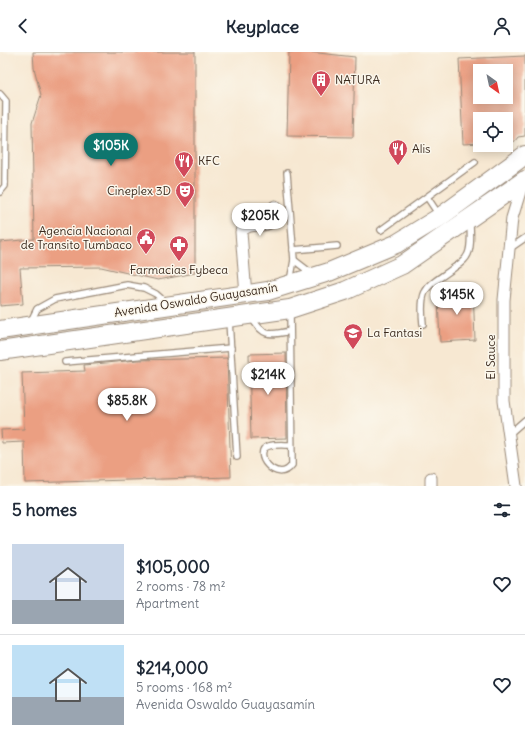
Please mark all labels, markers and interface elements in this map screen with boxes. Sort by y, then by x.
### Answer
icon: back [12,15,34,37]
text: Keyplace [226,15,299,38]
icon: person [491,15,513,37]
north arrow [473,64,513,104]
map controls [473,64,513,152]
building icon: NATURA [310,69,332,97]
place label: NATURA [335,72,381,87]
button: locate [473,112,513,152]
pin: $105K [83,133,139,167]
text: $105K [93,137,129,154]
restaurant icon: Alis [387,138,409,166]
place label: Alis [412,141,431,156]
restaurant icon: KFC [173,150,195,178]
place label: KFC [198,153,220,168]
theatre icon: Cineplex 3D [174,180,196,208]
place label: Cineplex 3D [107,183,171,198]
pin: $205K [232,203,288,237]
text: $205K [241,207,279,224]
place label: Agencia Nacional de Transito Tumbaco [21,223,132,252]
public building icon: Agencia Nacional de Transito Tumbaco [135,227,157,255]
pharmacy icon: Farmacias Fybeca [168,234,190,262]
place label: Farmacias Fybeca [130,262,228,277]
street label: Avenida Oswaldo Guayasamín [113,279,279,320]
pin: $145K [429,282,485,316]
text: $145K [439,286,475,303]
school or university icon: La Fantasi [342,322,364,350]
place label: La Fantasi [367,325,422,340]
street label: El Sauce [483,334,498,380]
pin: $214K [240,362,296,396]
text: $214K [250,366,286,383]
pin: $85.8K [94,388,160,422]
text: $85.8K [107,392,147,409]
text: 5 homes [12,499,77,521]
icon: filters [491,499,513,521]
text: $105,000 [136,556,210,578]
icon: home [44,560,92,608]
icon: heart [491,573,513,595]
text: 2 rooms · 78 m² [136,578,226,595]
text: Apartment [136,595,199,612]
text: $214,000 [136,657,208,679]
icon: home [44,661,92,709]
icon: heart [491,674,513,696]
text: 5 rooms · 168 m² [136,679,232,696]
text: Avenida Oswaldo Guayasamín [136,696,315,713]

